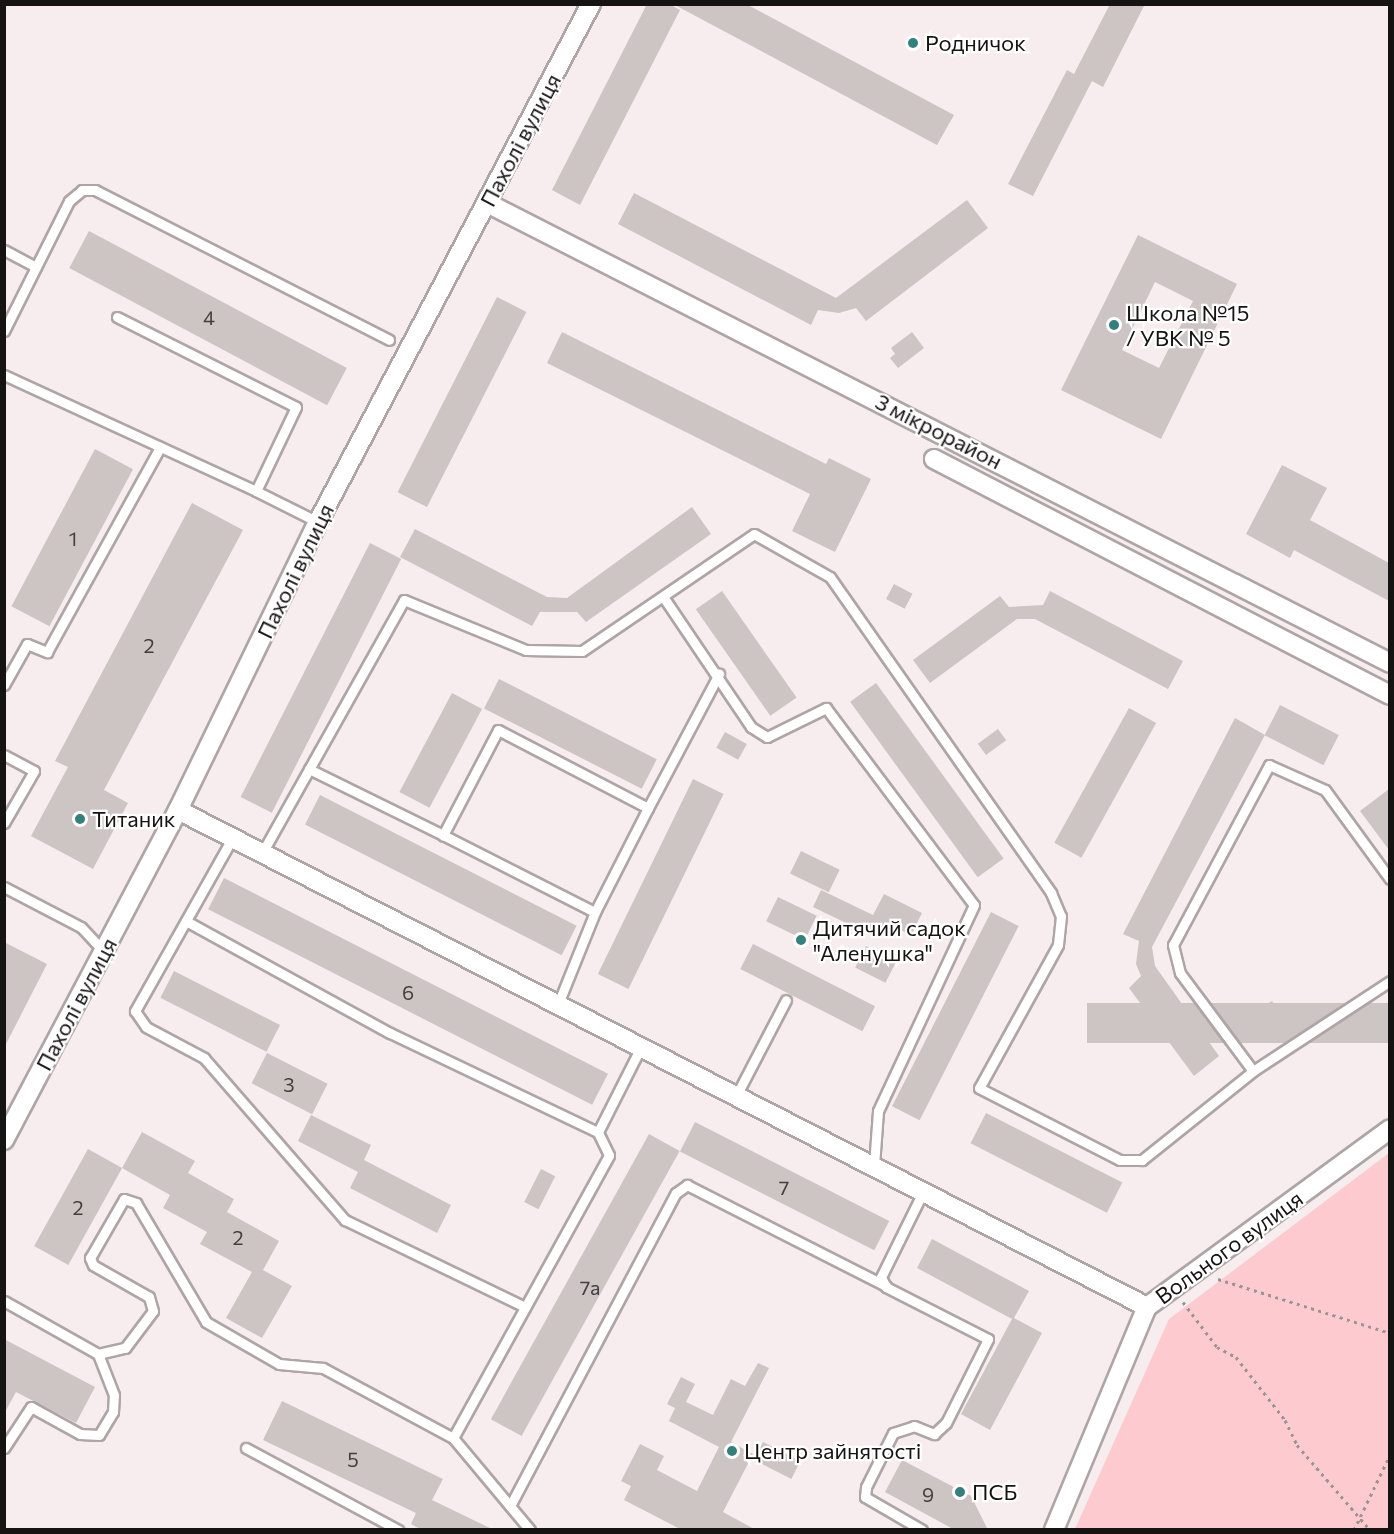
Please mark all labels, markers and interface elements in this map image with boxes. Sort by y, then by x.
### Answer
place label: Родничок [925,30,1026,56]
marker: Родничок [906,36,920,50]
street label: Пахолі вулиця [474,69,566,211]
place label: Школа №15 / УВК № 5 [1126,299,1249,350]
house number: 4 [203,305,215,329]
marker: Школа №15 / УВК № 5 [1107,318,1121,332]
street label: 3 мікрорайон [871,388,1007,474]
street label: Пахолі вулиця [251,499,339,643]
house number: 1 [69,526,77,550]
house number: 2 [143,633,155,657]
place label: Титаник [92,806,176,832]
marker: Титаник [73,812,87,826]
place label: Дитячий садок "Аленушка" [813,914,966,966]
street label: Пахолі вулиця [30,933,122,1075]
marker: Дитячий садок "Аленушка" [794,933,808,947]
house number: 6 [402,980,414,1004]
house number: 3 [283,1072,295,1096]
house number: 7 [779,1175,789,1199]
street label: Вольного вулиця [1150,1185,1308,1309]
house number: 2 [72,1195,84,1219]
house number: 2 [232,1225,244,1249]
house number: 7а [580,1275,600,1299]
place label: Центр зайнятості [744,1438,921,1464]
marker: Центр зайнятості [725,1444,739,1458]
house number: 5 [347,1447,359,1471]
place label: ПСБ [972,1479,1017,1505]
house number: 9 [922,1482,934,1506]
marker: ПСБ [953,1485,967,1499]

